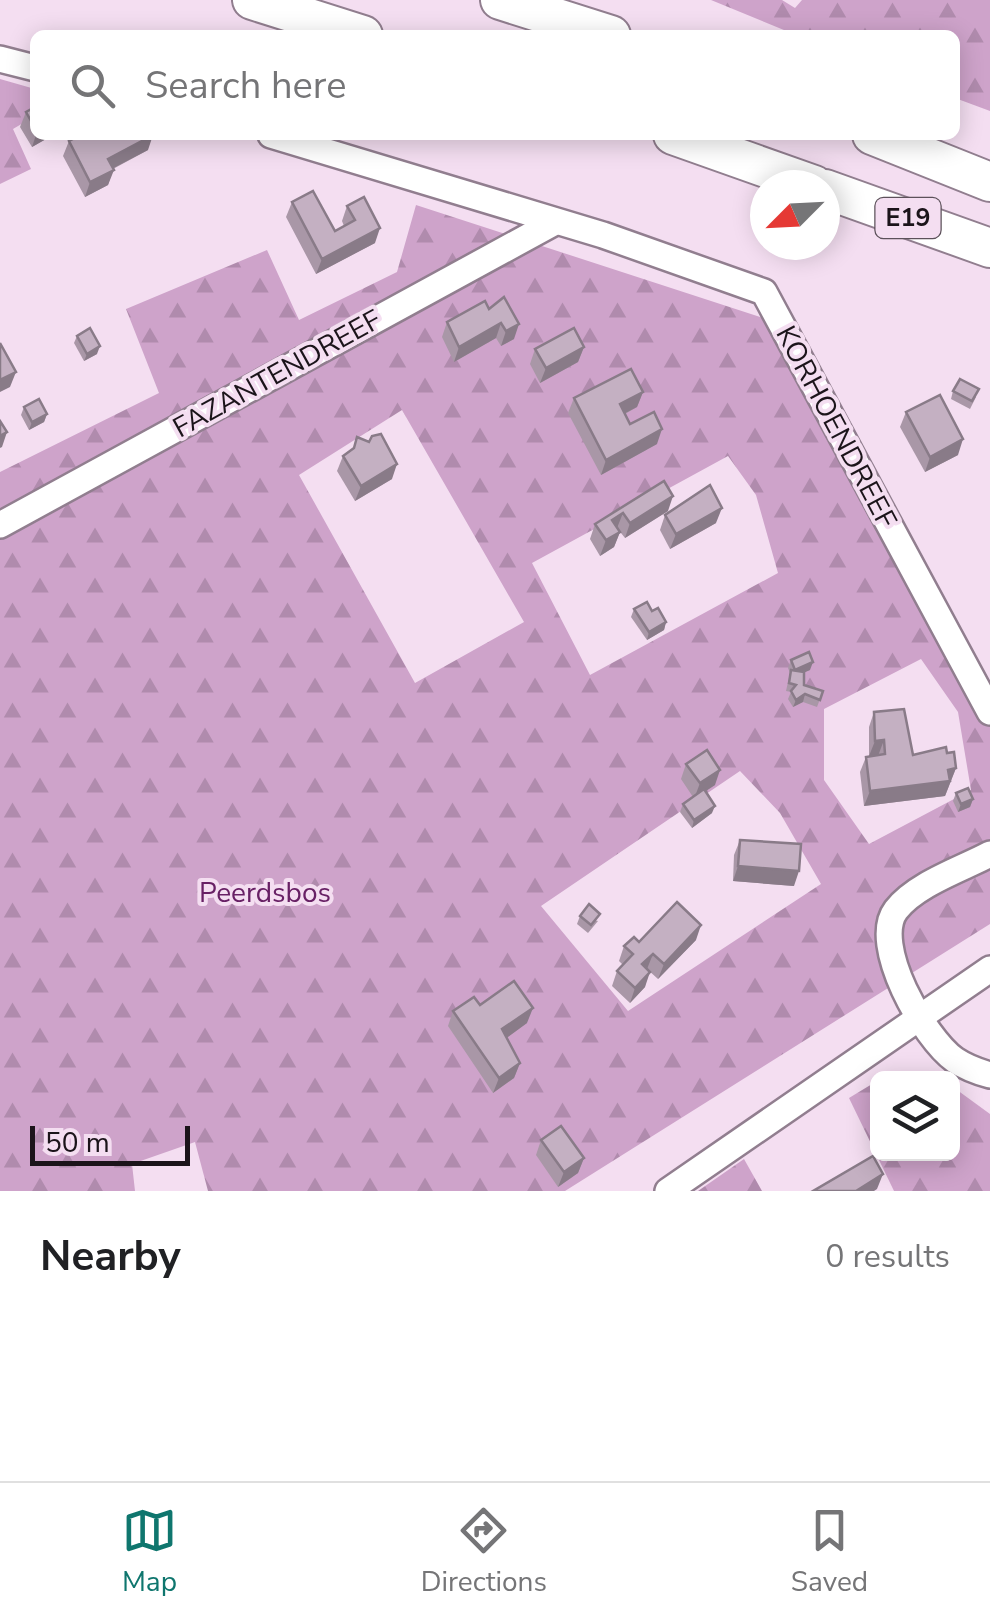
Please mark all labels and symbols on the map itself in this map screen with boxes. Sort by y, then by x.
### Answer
north arrow [750,170,840,260]
road number: E19 [876,198,940,238]
street label: FAZANTENDREEF [166,301,388,447]
street label: KORHOENDREEF [767,319,905,535]
park label: Peerdsbos [199,874,331,912]
scale bar [30,1121,190,1166]

